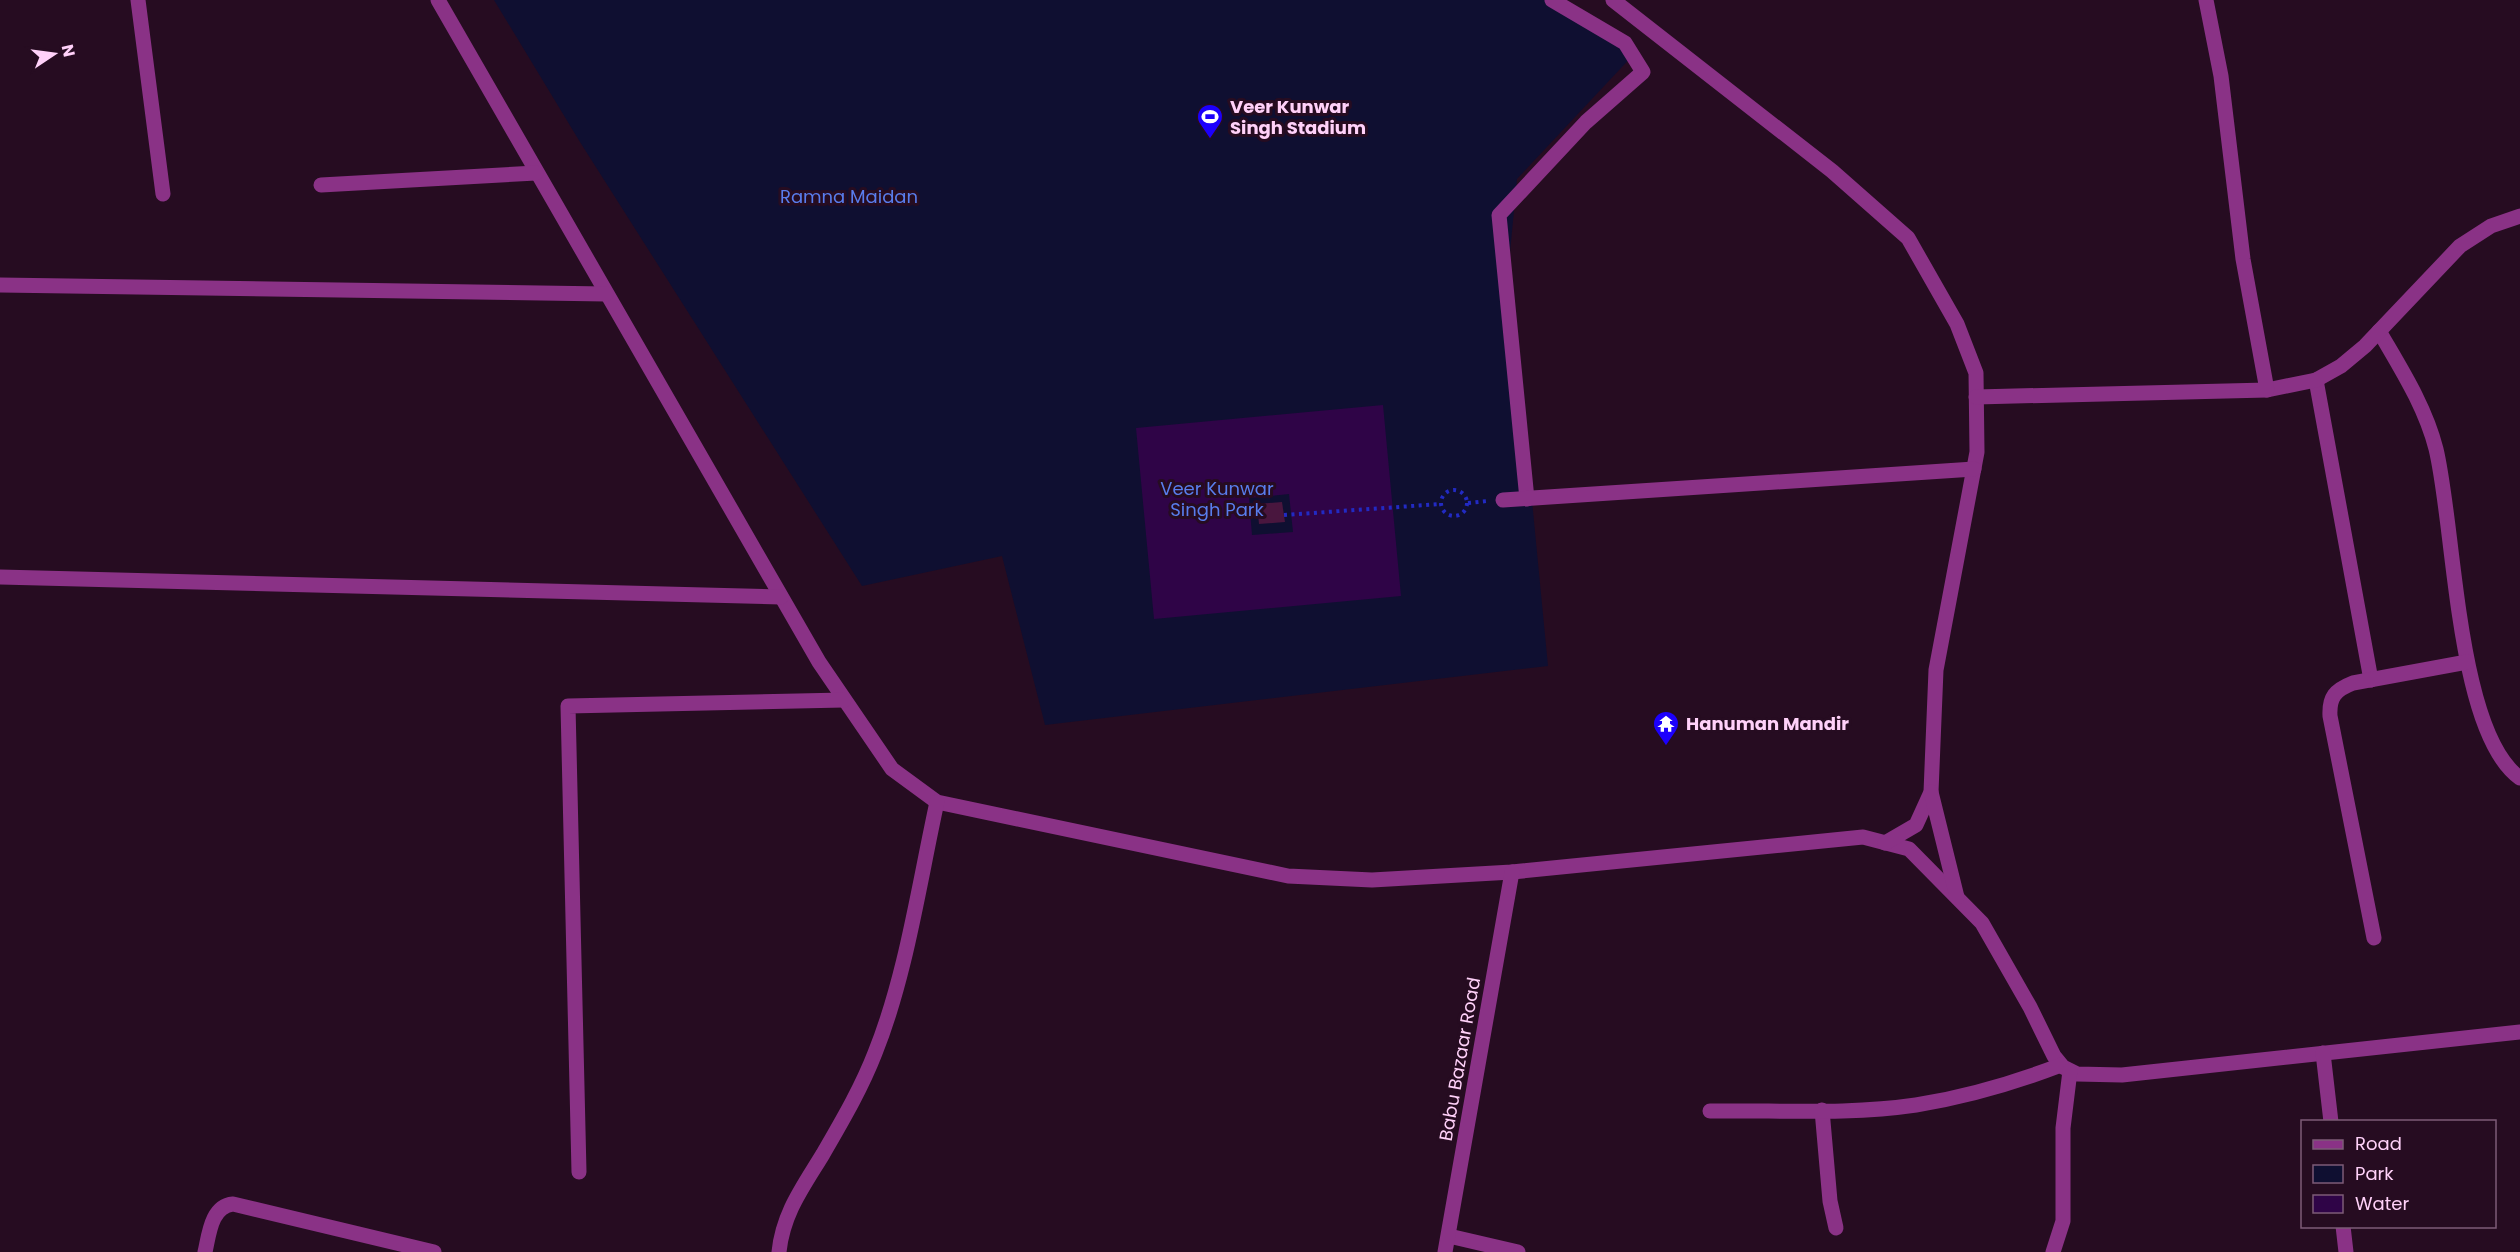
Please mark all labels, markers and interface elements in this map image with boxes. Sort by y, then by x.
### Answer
north arrow [24,24,84,84]
text: N [56,42,81,59]
place label: Veer Kunwar Singh Stadium [1230,94,1366,140]
sports icon: Veer Kunwar Singh Stadium [1195,102,1225,140]
park label: Ramna Maidan [780,184,918,209]
park label: Veer Kunwar Singh Park [1160,476,1274,522]
temple icon: Hanuman Mandir [1651,709,1681,747]
place label: Hanuman Mandir [1686,711,1849,736]
street label: Babu Bazaar Road [1433,975,1486,1143]
legend [2301,1120,2496,1228]
text: Road [2355,1131,2402,1156]
text: Park [2355,1161,2394,1186]
text: Water [2355,1191,2409,1216]

